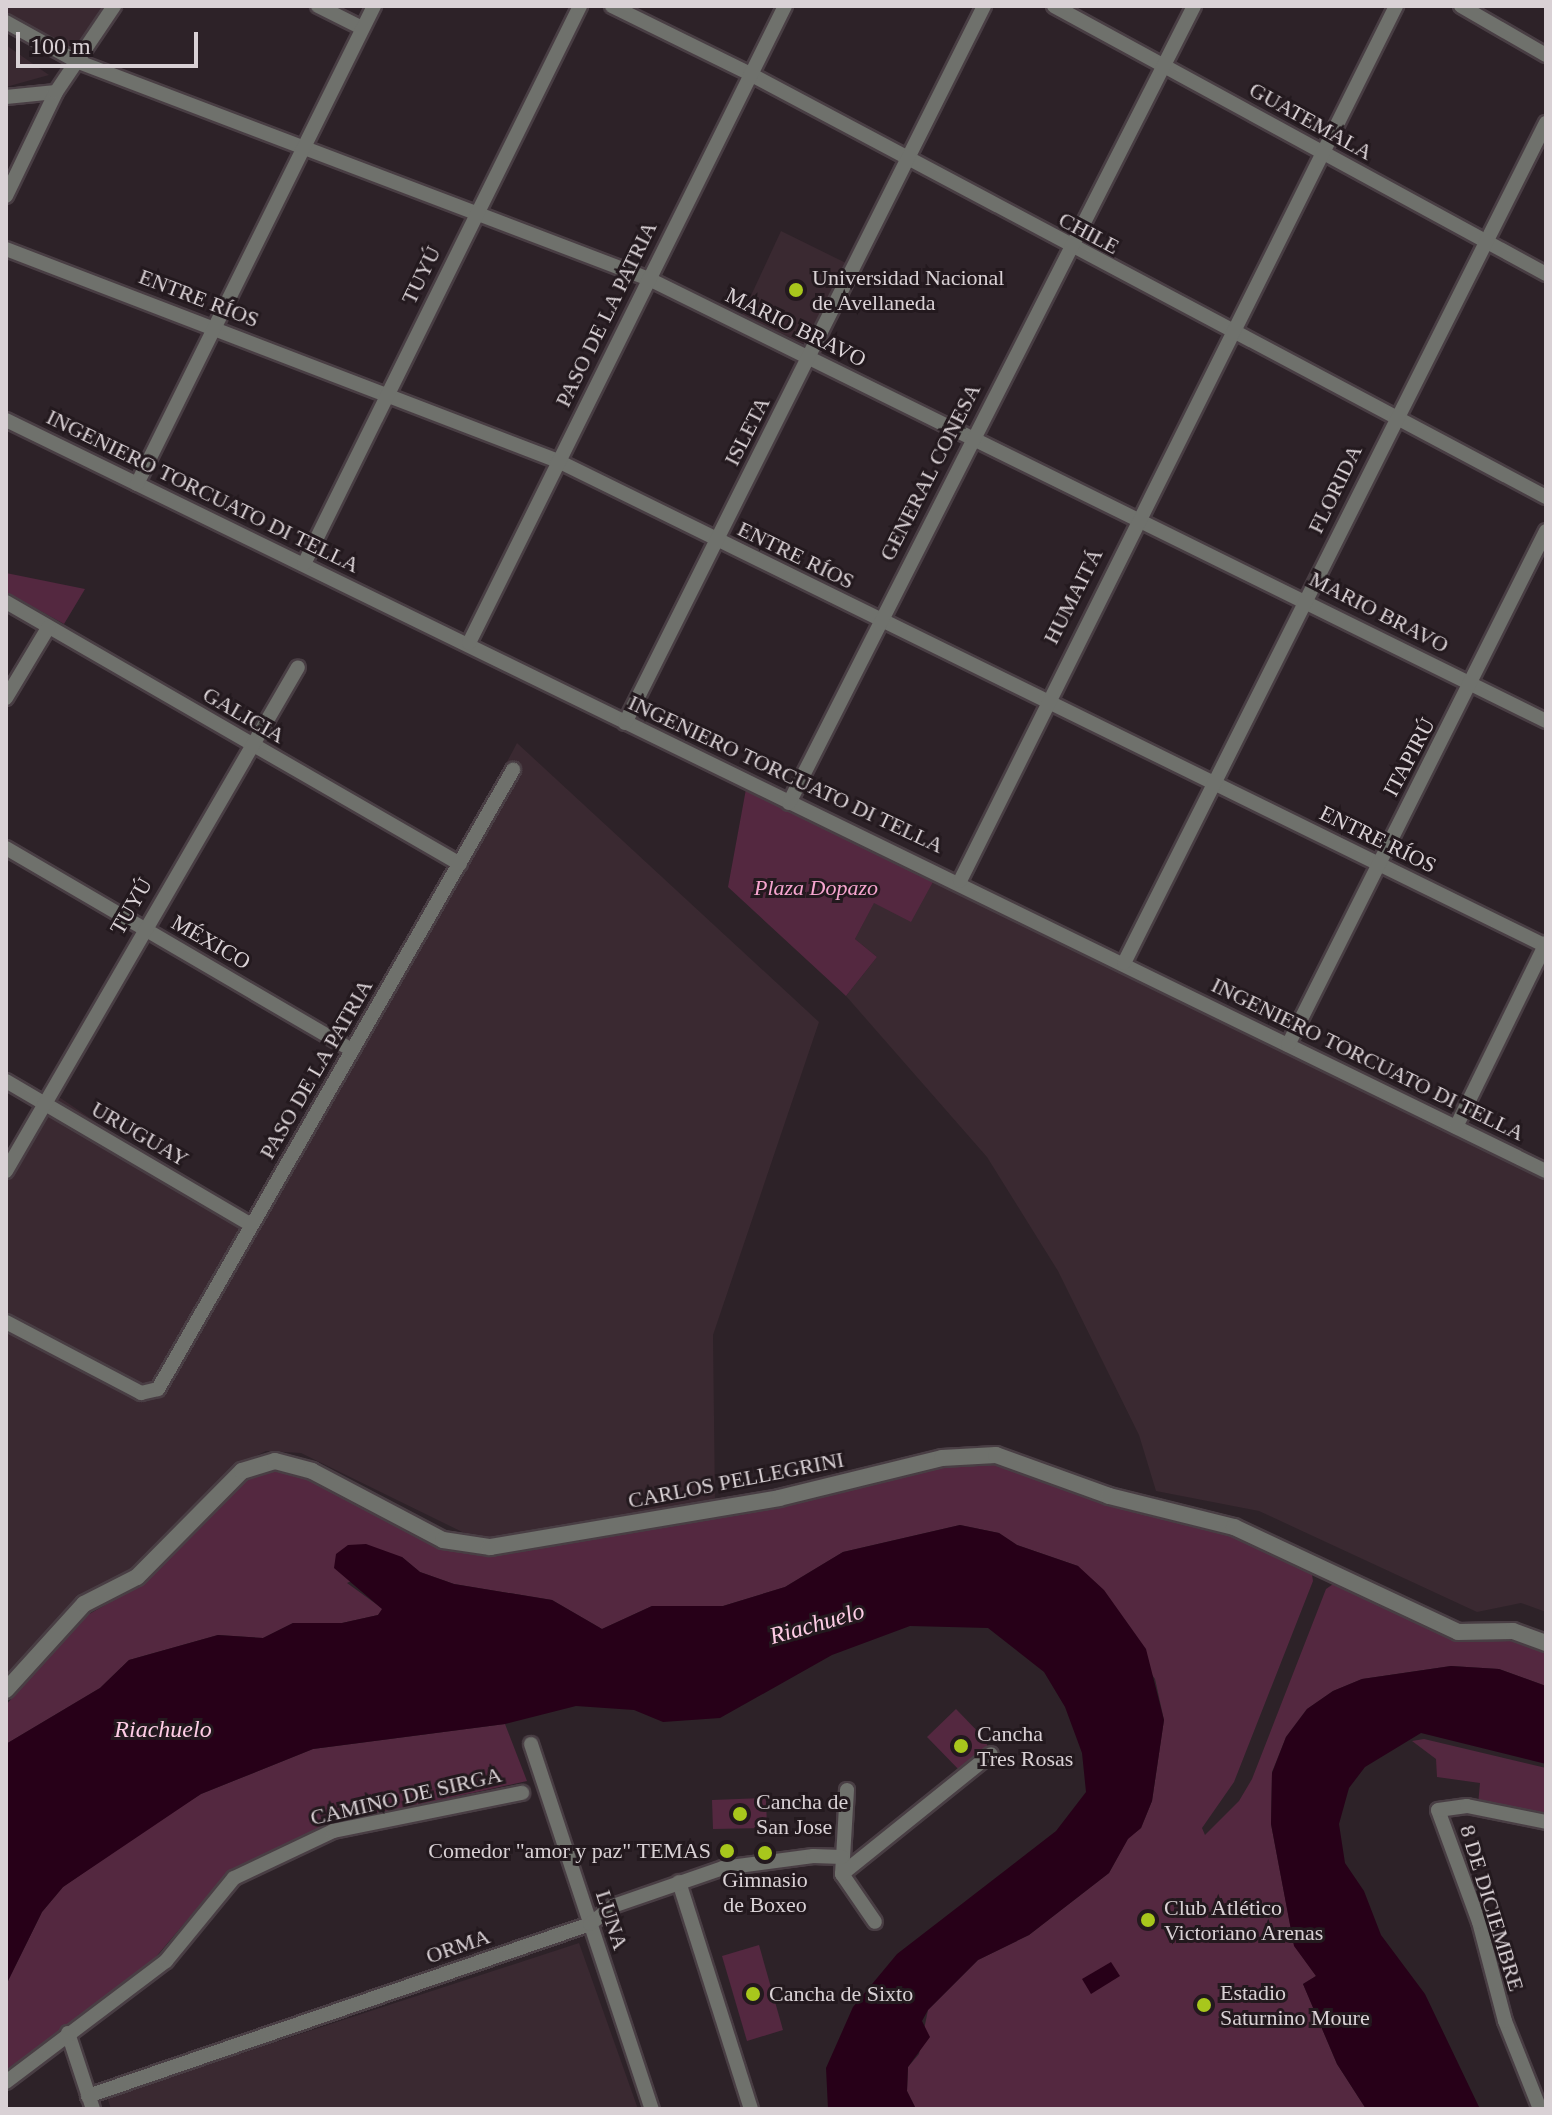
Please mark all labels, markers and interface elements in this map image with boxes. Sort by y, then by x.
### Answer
scale bar [20,16,202,66]
text: 100 m [30,33,91,59]
street label: GUATEMALA [1245,76,1377,166]
street label: CHILE [1054,206,1124,260]
street label: PASO DE LA PATRIA [549,216,663,412]
street label: TUYÚ [396,242,446,308]
street label: ENTRE RÍOS [135,263,263,333]
place label: Universidad Nacional de Avellaneda [812,264,1004,316]
marker: Universidad Nacional de Avellaneda [787,281,805,299]
street label: MARIO BRAVO [721,282,871,372]
street label: GENERAL CONESA [874,379,986,565]
street label: ISLETA [718,392,776,470]
street label: INGENIERO TORCUATO DI TELLA [42,403,364,579]
street label: FLORIDA [1302,440,1368,538]
street label: ENTRE RÍOS [733,515,859,595]
street label: HUMAITÁ [1038,544,1108,648]
street label: MARIO BRAVO [1305,566,1453,658]
street label: GALICIA [198,681,290,749]
street label: INGENIERO TORCUATO DI TELLA [624,689,948,859]
street label: ITAPIRÚ [1377,713,1441,801]
street label: ENTRE RÍOS [1315,799,1441,879]
street label: TUYÚ [104,873,158,939]
park label: Plaza Dopazo [754,875,878,901]
street label: MÉXICO [167,909,255,975]
street label: INGENIERO TORCUATO DI TELLA [1207,971,1529,1147]
street label: PASO DE LA PATRIA [253,974,379,1164]
street label: URUGUAY [87,1096,193,1172]
street label: CARLOS PELLEGRINI [626,1446,846,1514]
water label: Riachuelo [766,1597,868,1651]
water label: Riachuelo [114,1716,212,1744]
place label: Cancha Tres Rosas [977,1720,1073,1772]
marker: Cancha Tres Rosas [952,1737,970,1755]
street label: CAMINO DE SIRGA [308,1761,504,1831]
place label: Cancha de San Jose [756,1788,848,1840]
marker: Cancha de San Jose [731,1805,749,1823]
street label: 8 DE DICIEMBRE [1454,1822,1530,1994]
place label: Comedor "amor y paz" TEMAS [428,1838,711,1864]
marker: Comedor "amor y paz" TEMAS [718,1842,736,1860]
marker: Gimnasio de Boxeo [756,1844,774,1862]
place label: Gimnasio de Boxeo [722,1866,808,1918]
street label: LUNA [590,1887,634,1953]
place label: Club Atlético Victoriano Arenas [1164,1894,1325,1946]
marker: Club Atlético Victoriano Arenas [1139,1911,1157,1929]
street label: ORMA [422,1923,494,1969]
place label: Estadio Saturnino Moure [1220,1979,1370,2030]
place label: Cancha de Sixto [769,1981,913,2007]
marker: Cancha de Sixto [744,1985,762,2003]
marker: Estadio Saturnino Moure [1195,1996,1213,2014]

